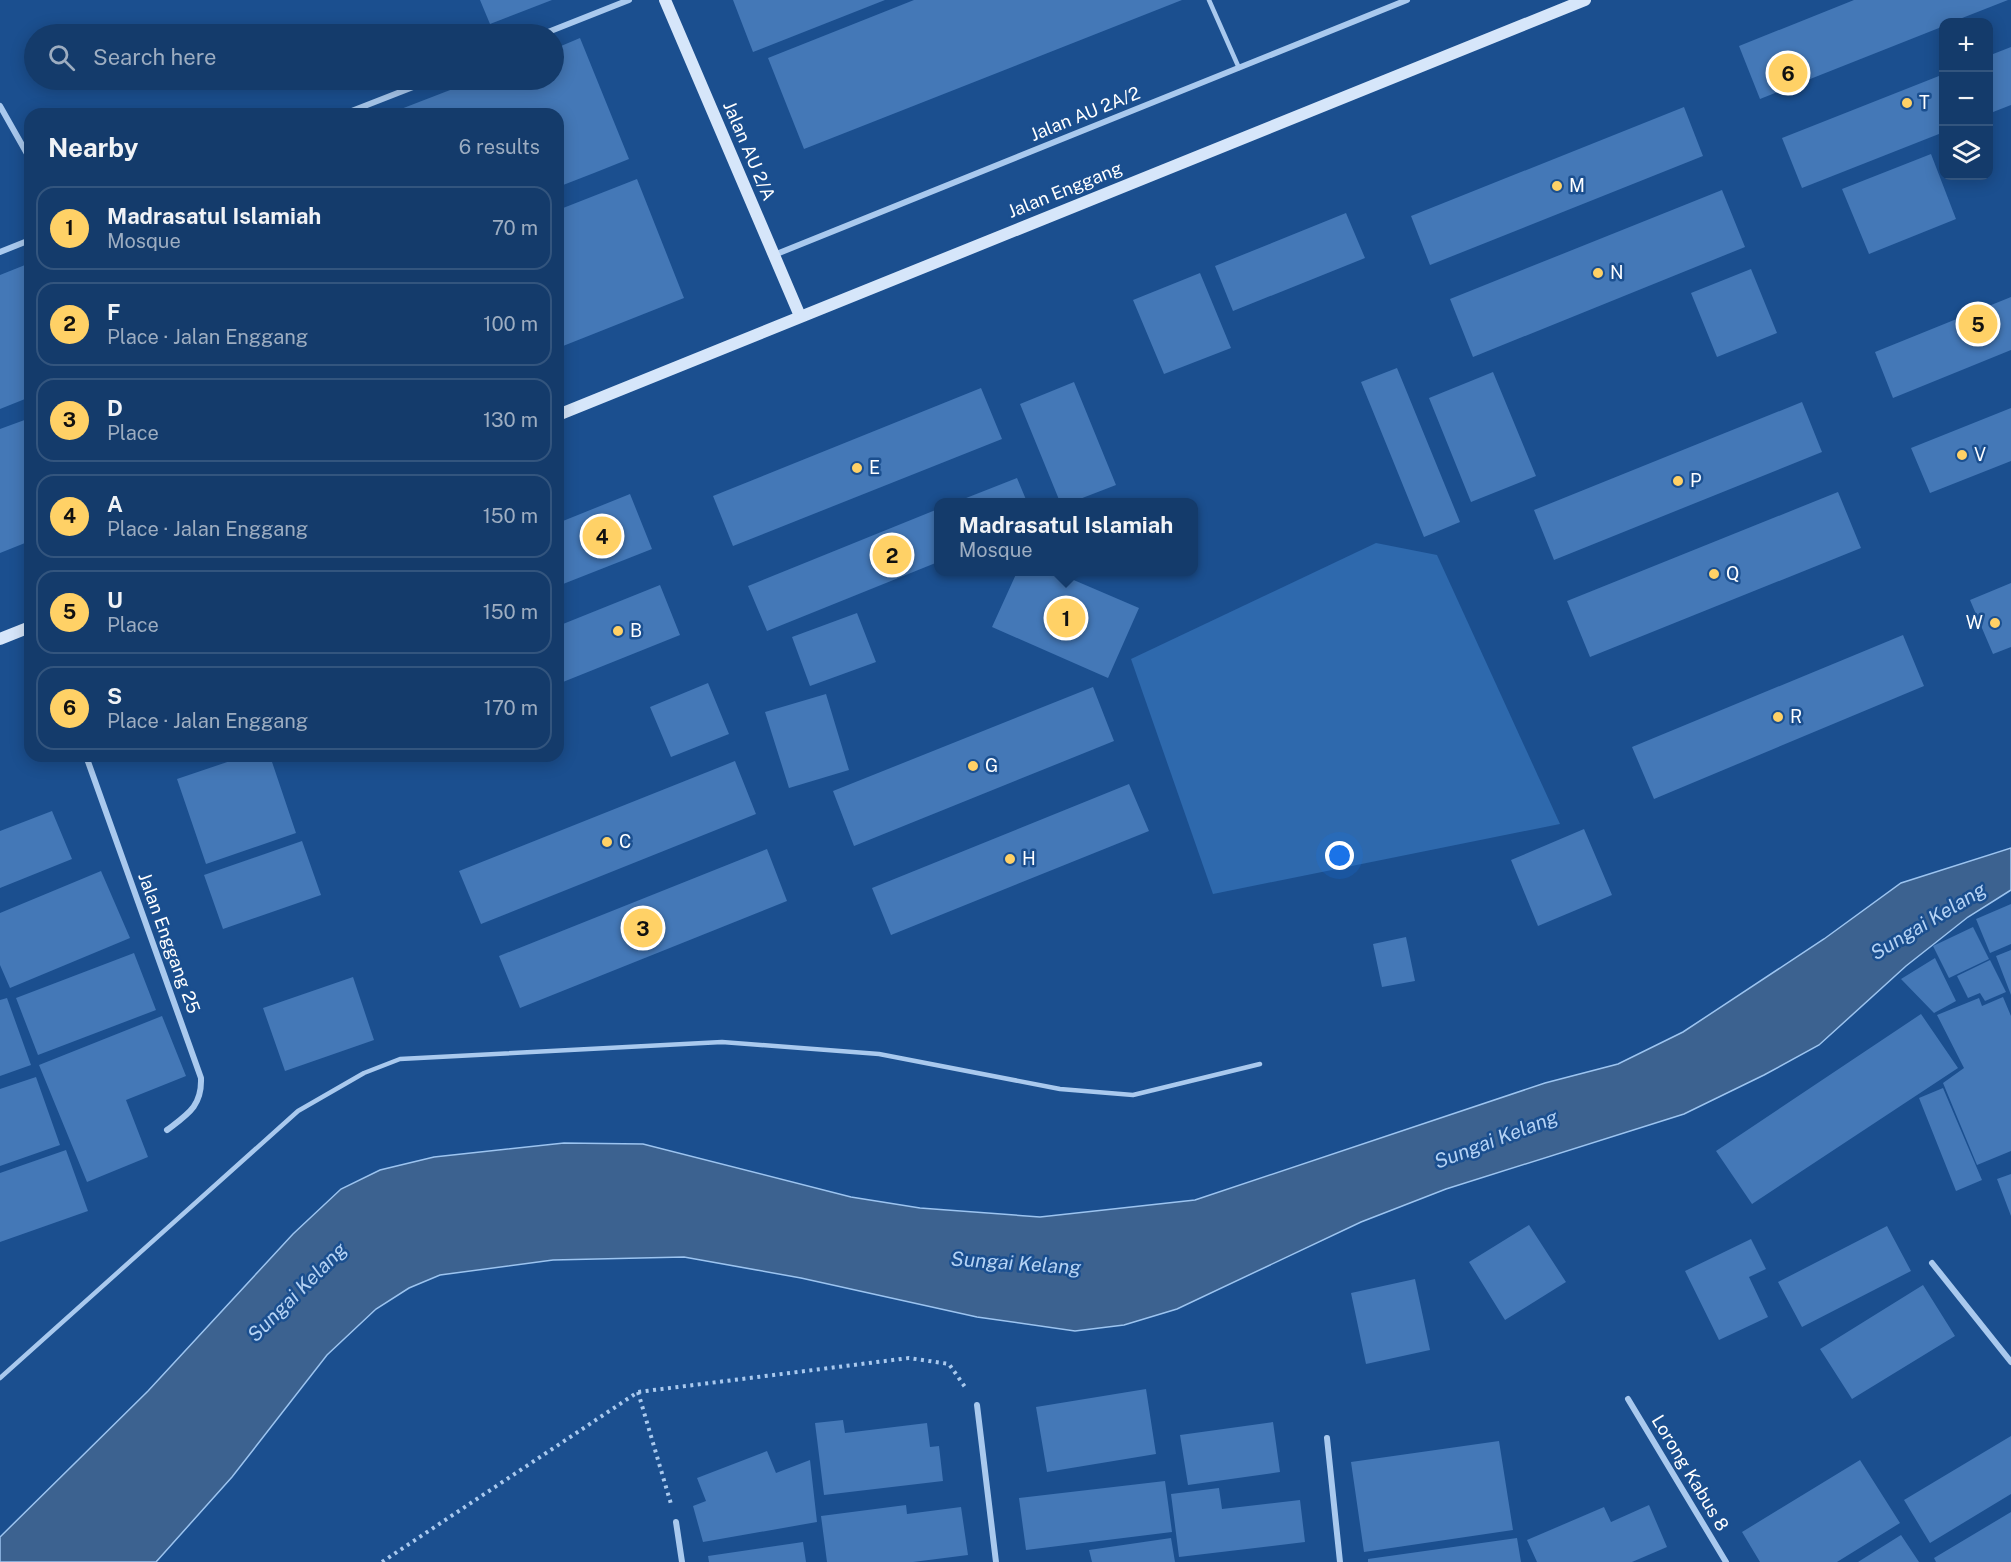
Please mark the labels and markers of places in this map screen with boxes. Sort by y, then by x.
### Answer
pin: 6 [1768,50,1808,96]
place label: T [1919,92,1930,113]
marker: T [1900,96,1914,110]
place label: M [1569,175,1585,196]
marker: M [1550,179,1564,193]
place label: N [1610,262,1624,283]
marker: N [1591,266,1605,280]
pin: 5 [1958,302,1998,346]
place label: V [1974,444,1986,465]
marker: V [1955,448,1969,462]
place label: E [869,457,880,478]
marker: E [850,461,864,475]
place label: P [1690,470,1701,491]
marker: P [1671,474,1685,488]
pin: 4 [582,514,622,558]
pin: 2 [872,532,912,578]
place label: Q [1726,563,1739,584]
marker: Q [1707,567,1721,581]
pin: 1 [1046,596,1086,640]
place label: W [1966,612,1983,633]
marker: W [1988,616,2002,630]
place label: B [630,620,642,641]
marker: B [611,624,625,638]
place label: R [1790,706,1802,727]
marker: R [1771,710,1785,724]
place label: G [985,755,998,776]
marker: G [966,759,980,773]
place label: C [619,831,631,852]
marker: C [600,835,614,849]
place label: H [1022,848,1036,869]
marker: H [1003,852,1017,866]
pin: 3 [624,906,662,950]

